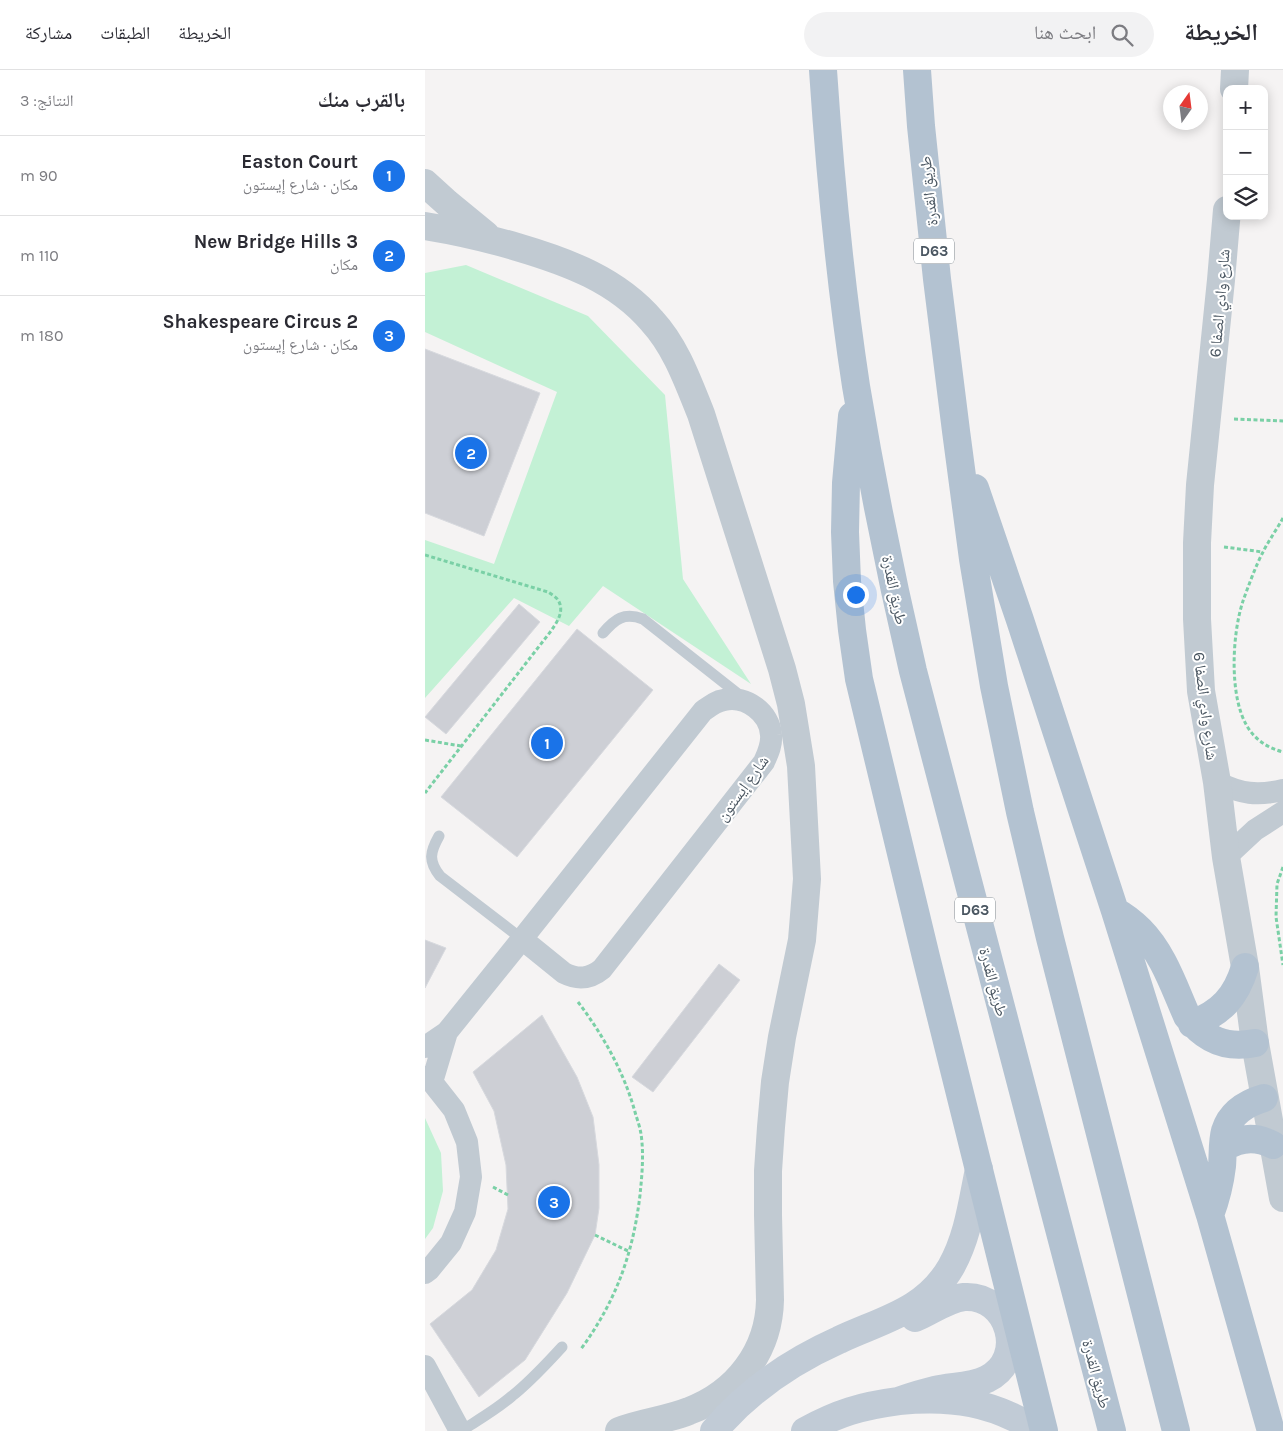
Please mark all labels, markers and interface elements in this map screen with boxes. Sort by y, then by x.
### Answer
search box [804,12,1154,57]
text: الخريطة [1184,18,1258,46]
icon: search [1108,21,1136,49]
text: مشاركة [25,22,72,44]
text: الطبقات [100,22,150,44]
text: الخريطة [178,22,231,44]
text: ابحث هنا [1034,22,1096,44]
north arrow [1163,85,1208,130]
map controls [1223,85,1268,220]
button: + [1223,85,1268,130]
text: بالقرب منك [318,88,405,112]
text: النتائج: 3 [20,91,74,110]
button: − [1223,130,1268,175]
text: Easton Court [241,151,358,173]
street label: طريق القدرة [915,155,943,227]
text: 90 m [20,166,58,185]
text: 1 [386,166,392,185]
text: مكان · شارع إيستون [243,175,358,194]
button: layers [1223,175,1268,220]
text: New Bridge Hills 3 [194,231,358,253]
road number: D63 [914,238,954,264]
text: 110 m [20,246,59,265]
text: 2 [384,246,394,265]
street label: شارع وادي الصفا 6 [1205,248,1237,358]
text: مكان [330,255,358,274]
text: Shakespeare Circus 2 [162,311,358,333]
text: 180 m [20,326,63,345]
text: 3 [384,326,394,345]
text: مكان · شارع إيستون [243,335,358,354]
pin: 2 [455,434,487,472]
street label: طريق القدرة [877,554,911,627]
your location [843,582,869,608]
street label: شارع وادي الصفا 6 [1186,651,1222,762]
pin: 1 [531,724,563,762]
street label: شارع إيستون [712,752,773,826]
road number: D63 [955,898,995,922]
street label: طريق القدرة [974,946,1012,1019]
pin: 3 [538,1183,570,1221]
street label: طريق القدرة [1077,1338,1115,1411]

